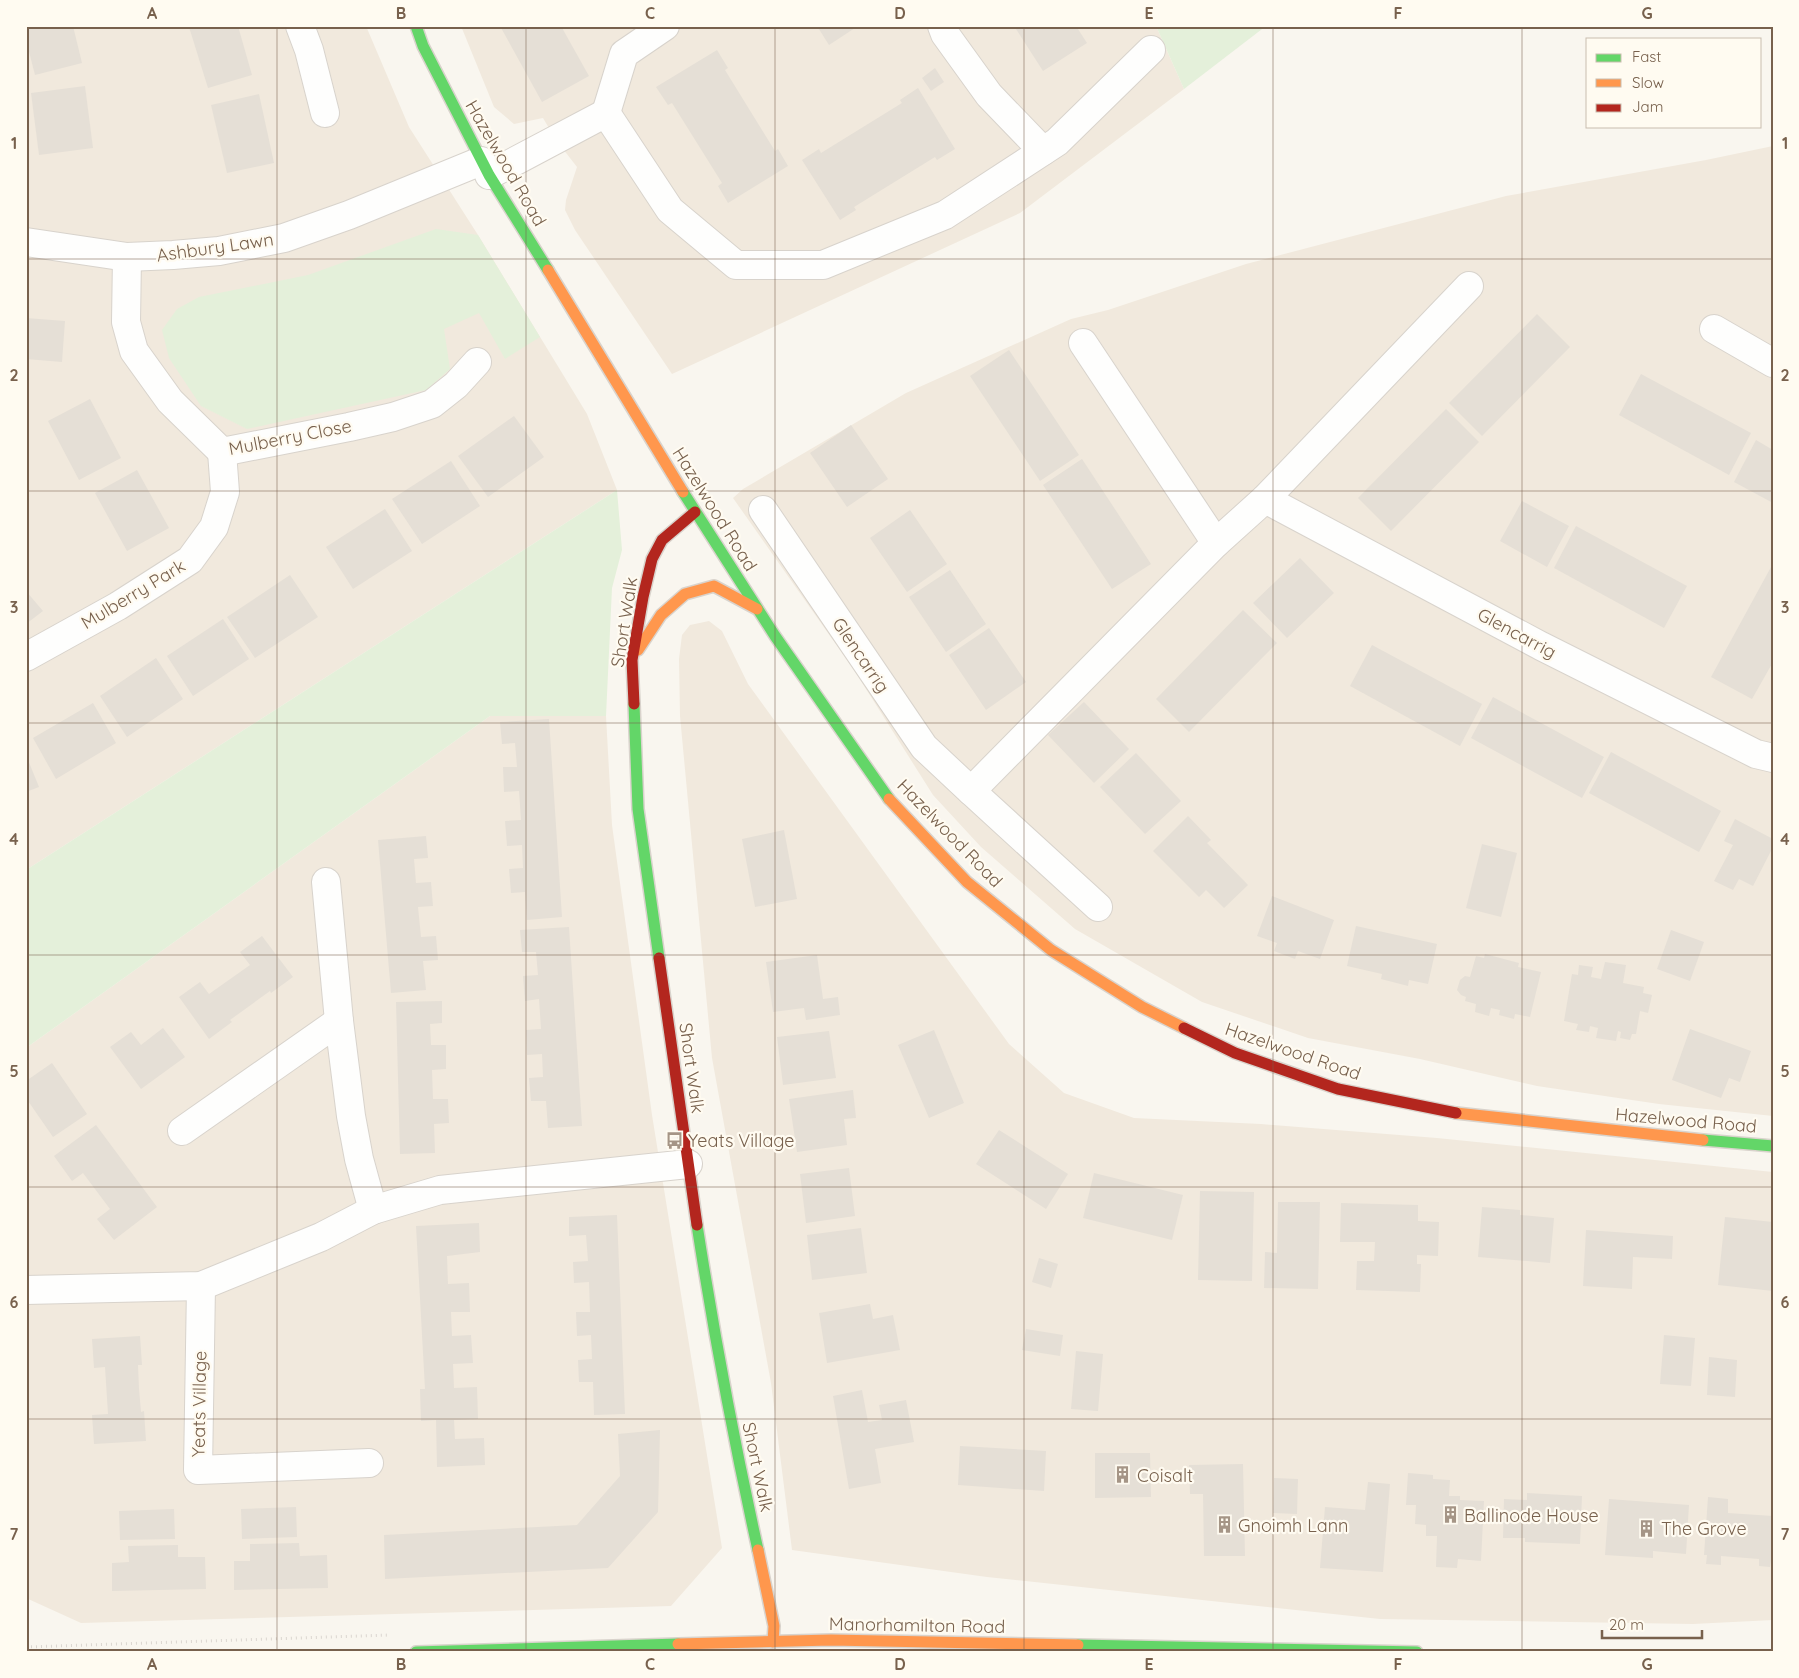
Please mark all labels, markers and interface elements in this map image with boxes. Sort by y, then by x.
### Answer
text: A [147,3,158,23]
text: B [396,3,406,23]
text: C [645,3,655,23]
text: D [894,3,906,23]
text: E [1144,3,1154,23]
text: F [1394,3,1403,23]
text: G [1641,3,1653,23]
legend [1586,38,1762,128]
text: Fast [1632,47,1661,66]
text: Slow [1632,73,1664,92]
street label: Hazelwood Road [461,96,551,230]
text: Jam [1632,97,1663,116]
text: 1 [11,133,17,153]
text: 1 [1782,133,1788,153]
street label: Ashbury Lawn [155,227,275,267]
text: 2 [9,365,19,385]
text: 2 [1780,365,1790,385]
street label: Mulberry Close [227,414,353,460]
street label: Hazelwood Road [668,443,762,575]
street label: Mulberry Park [77,554,189,634]
street label: Short Walk [606,575,642,669]
text: 3 [10,597,18,617]
text: 3 [1781,597,1789,617]
street label: Glencarrig [1474,603,1560,663]
street label: Glencarrig [827,613,895,697]
street label: Hazelwood Road [892,774,1008,892]
text: 4 [9,829,19,849]
text: 4 [1780,829,1790,849]
street label: Hazelwood Road [1222,1017,1364,1085]
street label: Short Walk [674,1021,710,1115]
text: 5 [9,1061,19,1081]
text: 5 [1780,1061,1790,1081]
street label: Hazelwood Road [1614,1102,1758,1138]
place label: Yeats Village [688,1129,794,1152]
bus stop icon: Yeats Village [664,1130,684,1150]
text: 6 [10,1292,19,1312]
text: 6 [1781,1292,1790,1312]
street label: Yeats Village [187,1351,211,1457]
street label: Short Walk [737,1420,779,1514]
place label: Coisalt [1137,1464,1193,1487]
building icon: Coisalt [1113,1465,1133,1485]
place label: Ballinode House [1464,1504,1599,1527]
building icon: Ballinode House [1440,1505,1460,1525]
place label: Gnoimh Lann [1238,1514,1348,1537]
building icon: Gnoimh Lann [1214,1515,1234,1535]
place label: The Grove [1661,1517,1747,1540]
building icon: The Grove [1637,1518,1657,1538]
text: 7 [10,1524,19,1544]
text: 7 [1781,1524,1790,1544]
scale bar [1602,1608,1702,1640]
street label: Manorhamilton Road [829,1612,1005,1638]
text: 20 m [1609,1615,1644,1634]
text: A [147,1654,158,1674]
text: B [396,1654,406,1674]
text: C [645,1654,655,1674]
text: D [894,1654,906,1674]
text: E [1144,1654,1154,1674]
text: F [1394,1654,1403,1674]
text: G [1641,1654,1653,1674]

